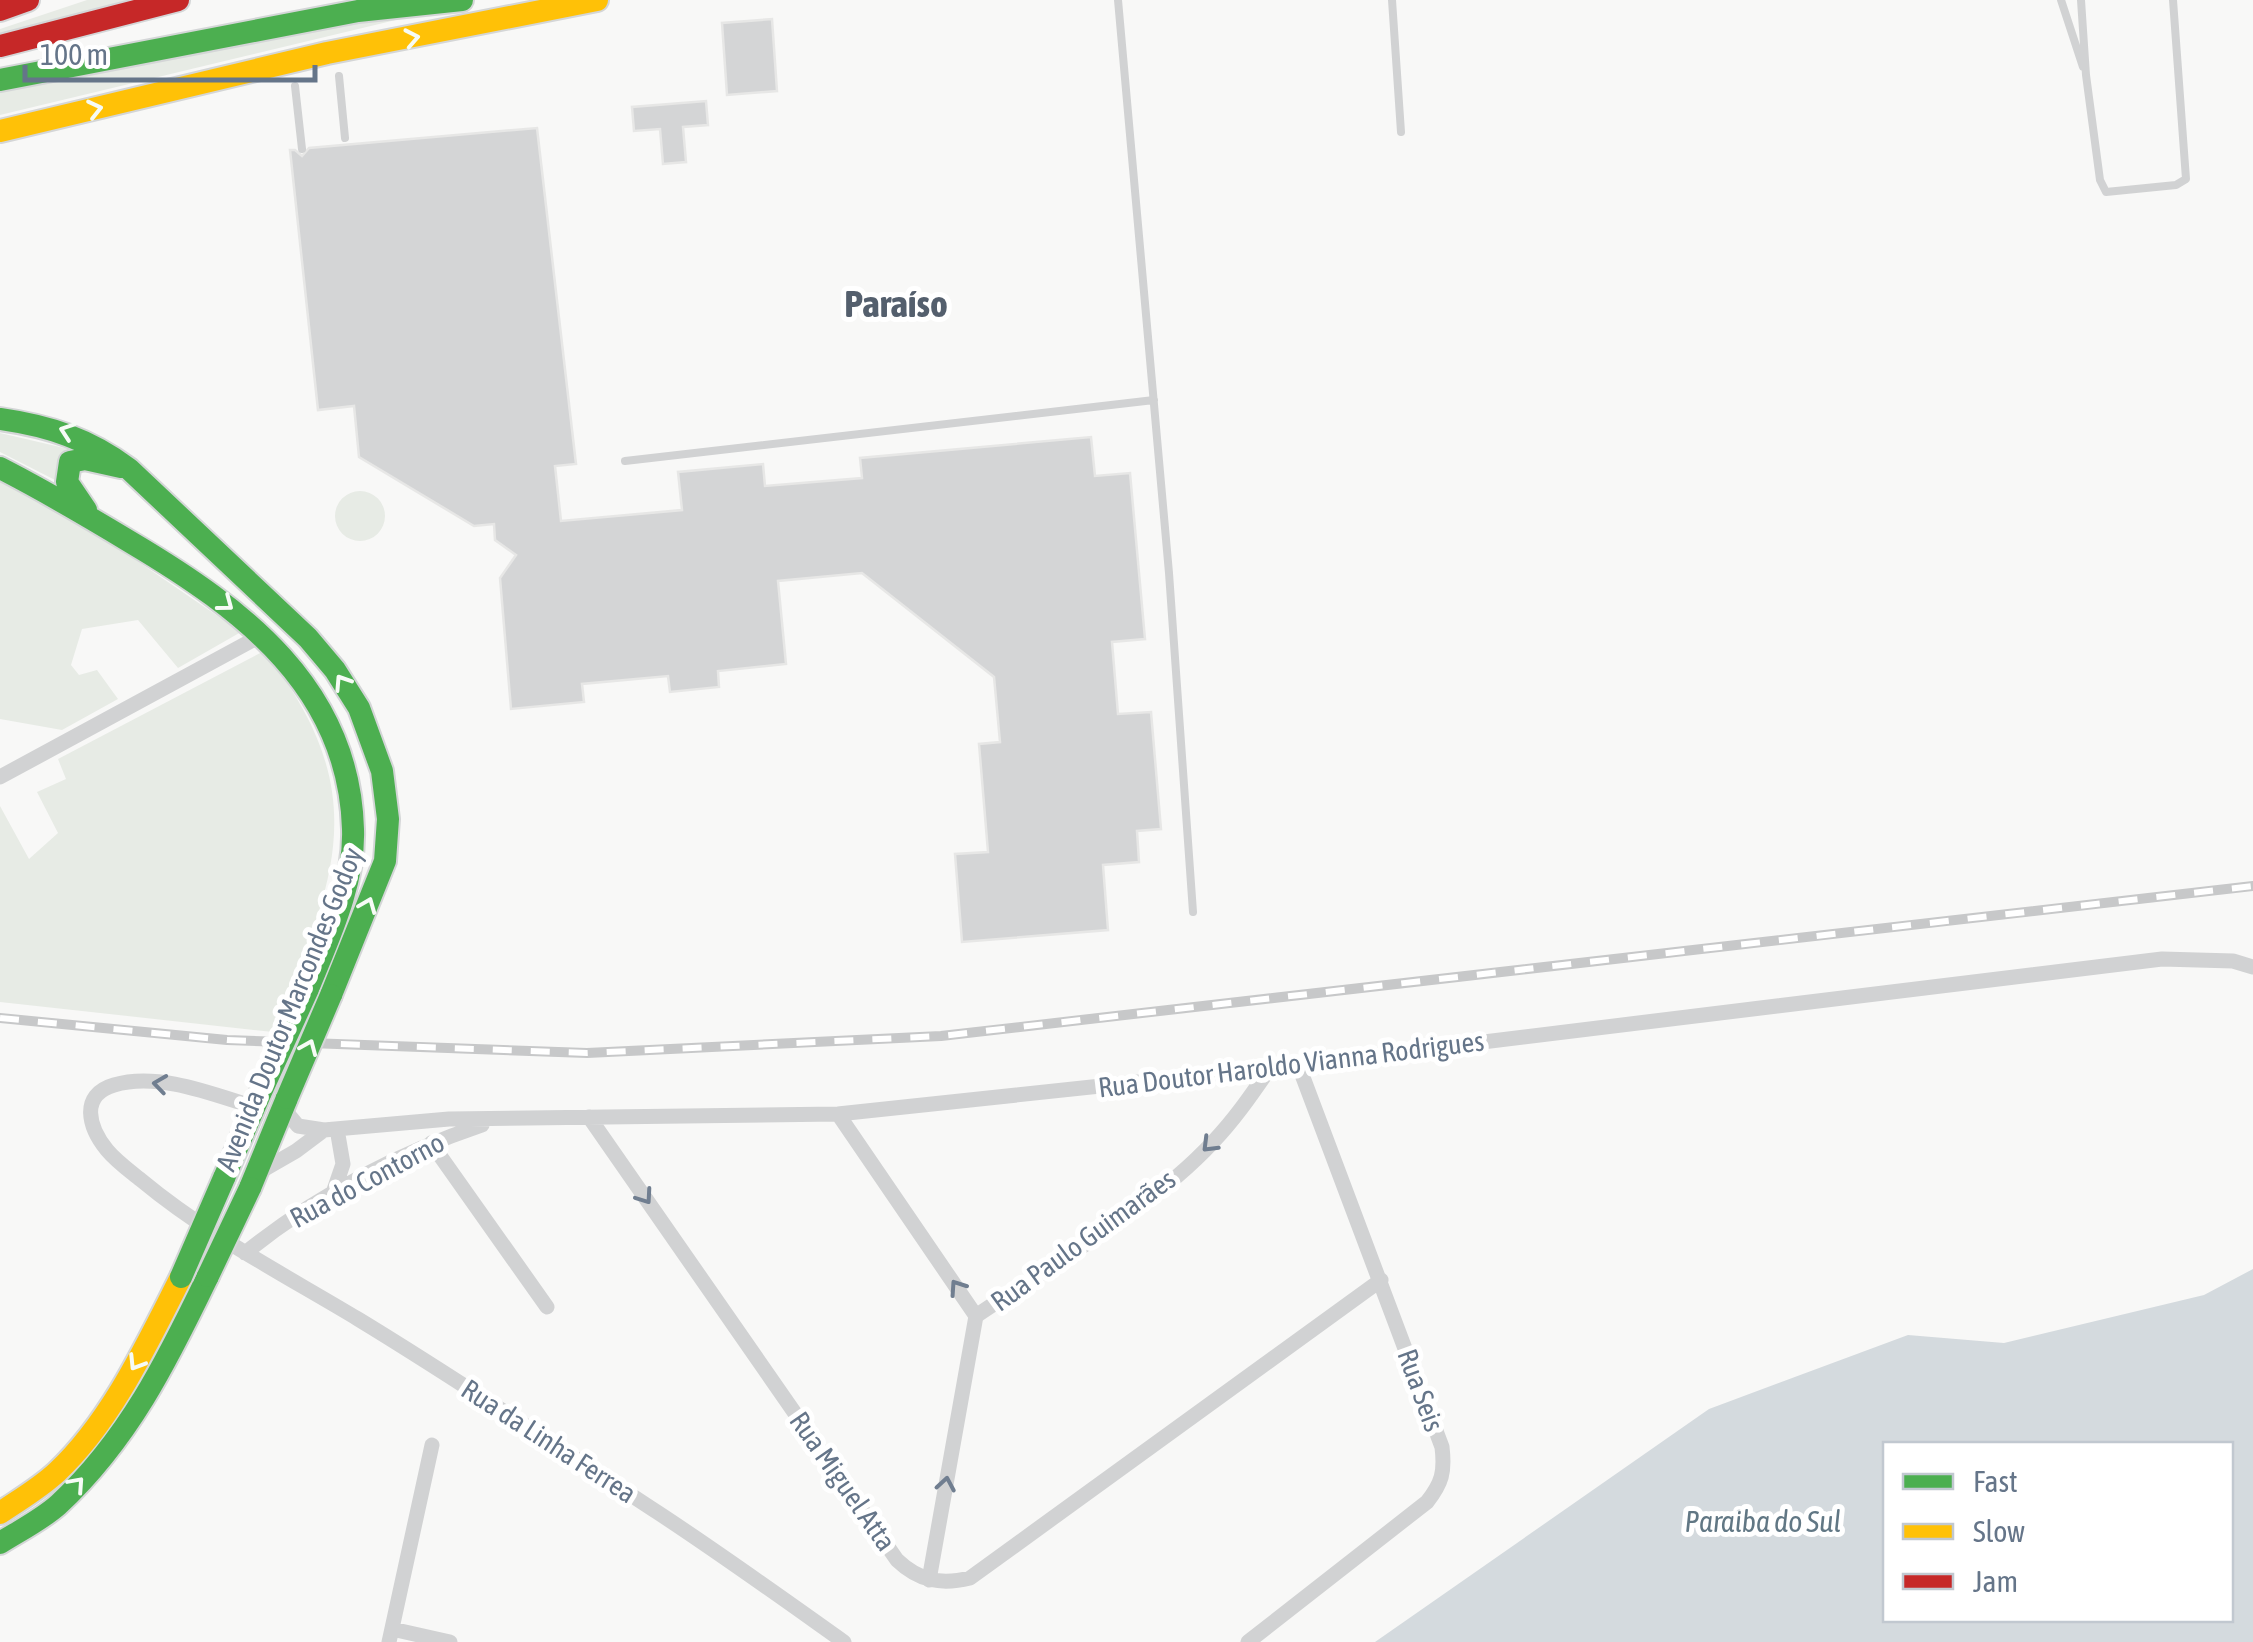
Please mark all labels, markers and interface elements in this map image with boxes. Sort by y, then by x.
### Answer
scale bar [25,20,315,82]
one-way arrow [404,28,420,49]
text: 100 m [40,37,108,71]
one-way arrow [86,100,103,121]
district label: Paraíso [844,282,948,325]
one-way arrow [59,423,76,443]
one-way arrow [215,593,233,610]
one-way arrow [336,675,355,693]
street label: Avenida Doutor Marcondes Godoy [209,843,369,1175]
one-way arrow [357,897,377,915]
street label: Rua Doutor Haroldo Vianna Rodrigues [1096,1024,1486,1104]
one-way arrow [297,1039,317,1057]
one-way arrow [152,1074,168,1095]
street label: Rua do Contorno [284,1126,450,1234]
one-way arrow [1203,1133,1221,1151]
street label: Rua Paulo Guimarães [985,1163,1181,1317]
one-way arrow [633,1186,651,1204]
one-way arrow [951,1280,969,1299]
street label: Rua Seis [1391,1345,1451,1435]
one-way arrow [129,1352,148,1370]
street label: Rua da Linha Ferrea [456,1373,642,1509]
street label: Rua Miguel Atta [783,1405,903,1557]
legend [1883,1442,2233,1622]
text: Fast [1973,1464,2018,1498]
one-way arrow [935,1476,956,1493]
one-way arrow [65,1477,83,1496]
water label: Paraiba do Sul [1685,1504,1841,1538]
text: Slow [1973,1514,2025,1548]
text: Jam [1973,1564,2018,1598]

